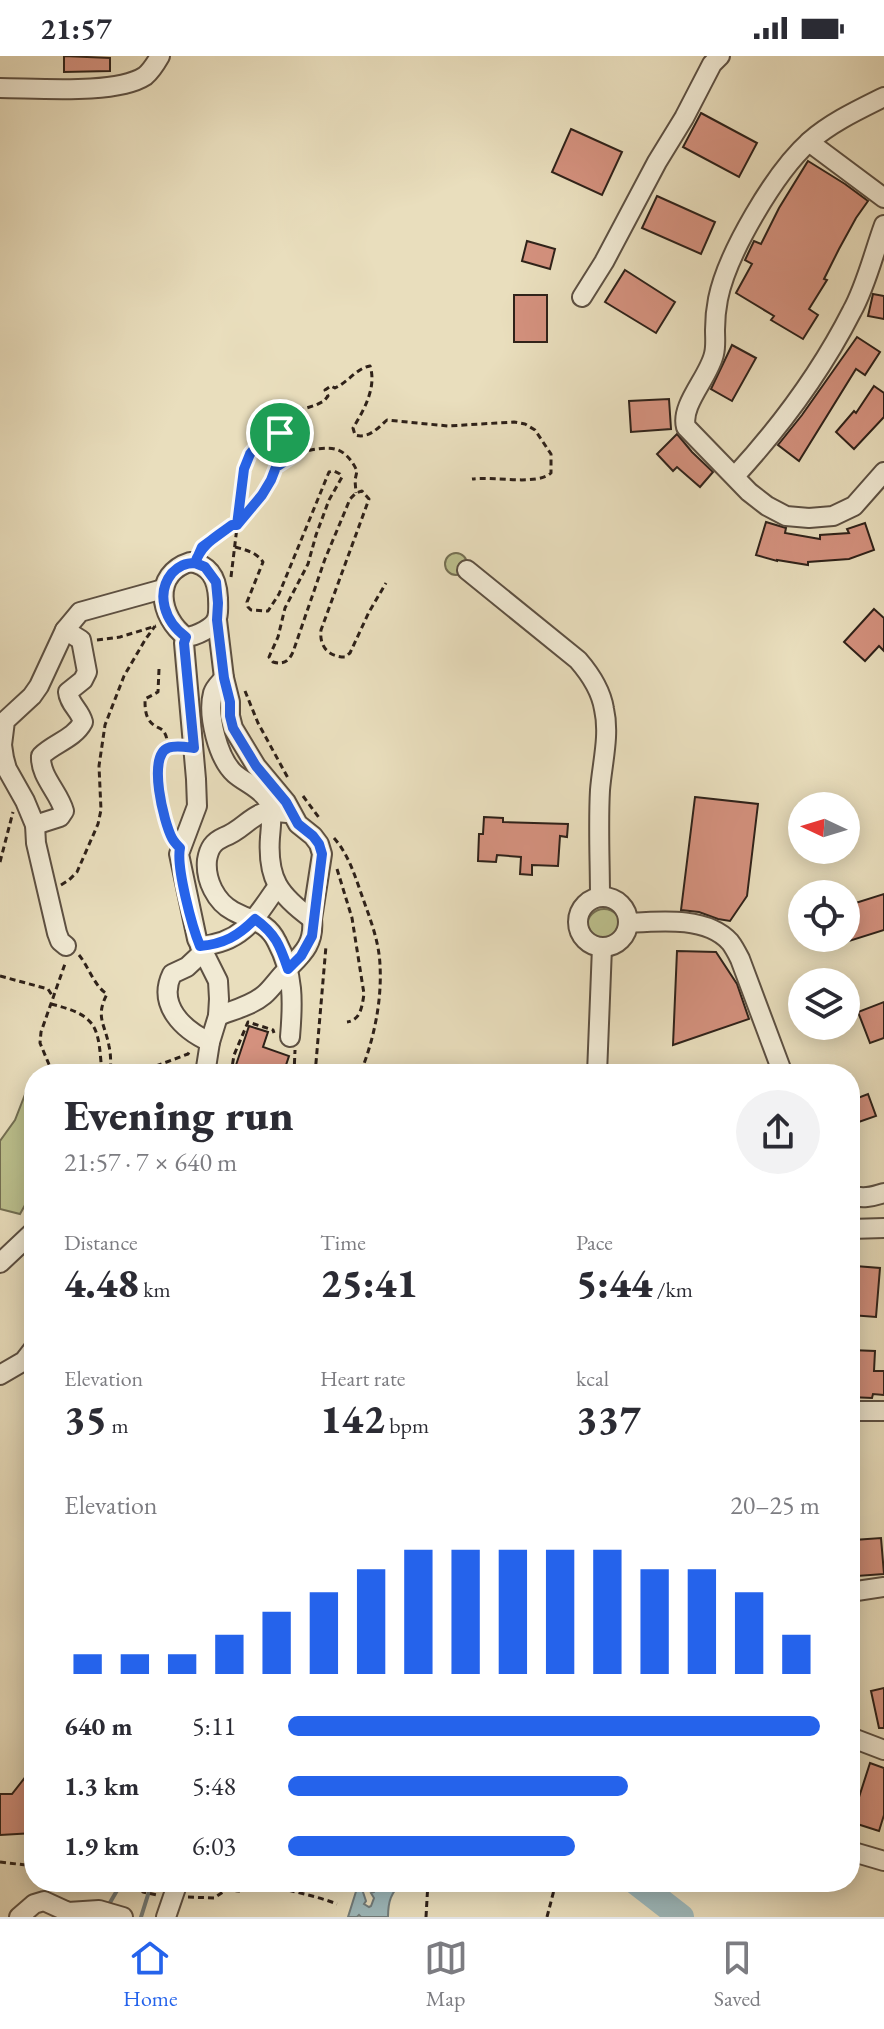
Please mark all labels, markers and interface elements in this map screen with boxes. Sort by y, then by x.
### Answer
text: 21:57 [40,9,112,48]
pin [246,399,314,467]
icon: arrive [258,411,302,455]
north arrow [788,792,860,864]
map controls [788,792,860,1040]
button: locate [788,880,860,952]
button: layers [788,968,860,1040]
text: Evening run [64,1086,294,1143]
button: share [736,1090,820,1174]
text: 21:57 · 7 × 640 m [64,1145,237,1179]
text: Distance [64,1228,137,1257]
text: Time [320,1228,366,1257]
text: Pace [576,1228,613,1257]
text: 4.48 [64,1257,139,1309]
text: 25:41 [320,1257,418,1309]
text: 5:44 [576,1257,652,1309]
text: km [139,1275,171,1304]
text: /km [652,1275,693,1304]
text: Elevation [64,1364,143,1393]
text: Heart rate [320,1364,405,1393]
text: kcal [576,1364,609,1393]
text: 35 [64,1393,107,1445]
text: 142 [320,1393,385,1445]
text: 337 [576,1393,641,1445]
text: m [107,1411,129,1440]
text: bpm [385,1411,429,1440]
text: Elevation [64,1488,158,1522]
text: 20–25 m [730,1488,820,1522]
text: 640 m [64,1709,132,1743]
text: 5:11 [192,1709,236,1743]
text: 1.3 km [64,1769,139,1803]
text: 5:48 [192,1769,236,1803]
text: 1.9 km [64,1829,139,1863]
text: 6:03 [192,1829,236,1863]
tab: Home [123,1936,177,2013]
tab: Map [424,1936,468,2013]
tab: Saved [714,1936,761,2013]

